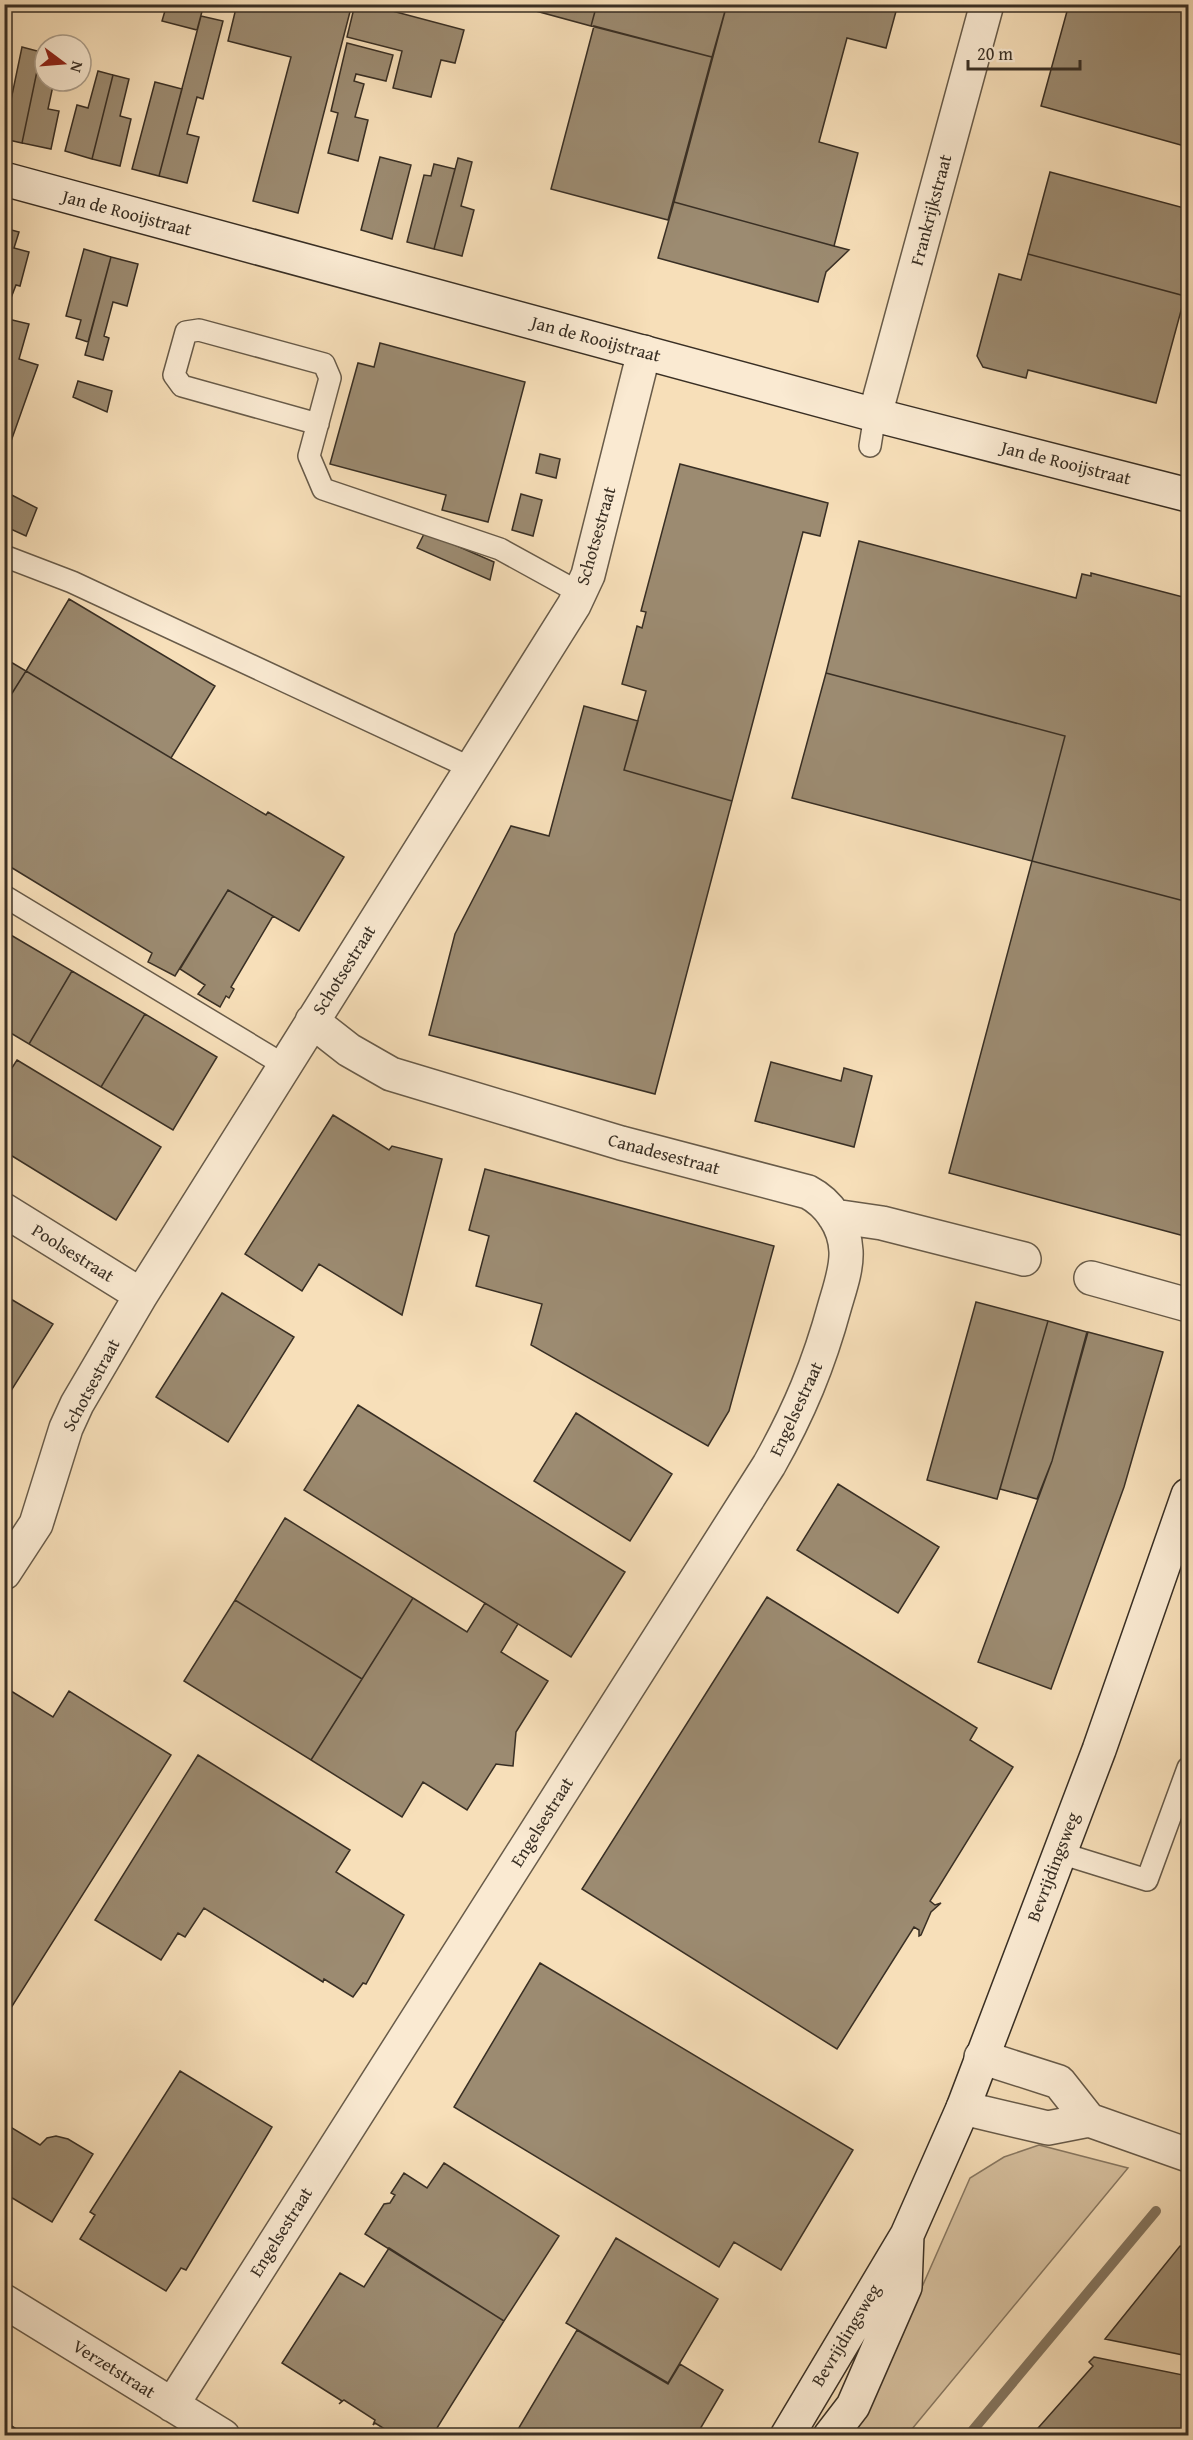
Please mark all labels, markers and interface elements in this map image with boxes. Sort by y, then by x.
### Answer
north arrow [33,33,93,93]
scale bar [968,33,1080,71]
text: 20 m [977,40,1013,67]
text: N [64,59,90,76]
street label: Frankrijkstraat [903,151,959,269]
street label: Jan de Rooijstraat [57,182,195,243]
street label: Jan de Rooijstraat [526,308,664,369]
street label: Jan de Rooijstraat [996,433,1135,492]
street label: Schotsestraat [569,483,623,589]
street label: Schotsestraat [305,919,382,1020]
street label: Canadesestraat [605,1126,724,1182]
street label: Poolsestraat [27,1217,120,1289]
street label: Schotsestraat [55,1333,127,1436]
street label: Engelsestraat [762,1357,829,1460]
street label: Engelsestraat [503,1771,580,1872]
street label: Bevrijdingsweg [1019,1808,1086,1926]
street label: Engelsestraat [242,2181,319,2282]
street label: Bevrijdingsweg [804,2278,887,2391]
street label: Verzetstraat [68,2332,162,2405]

